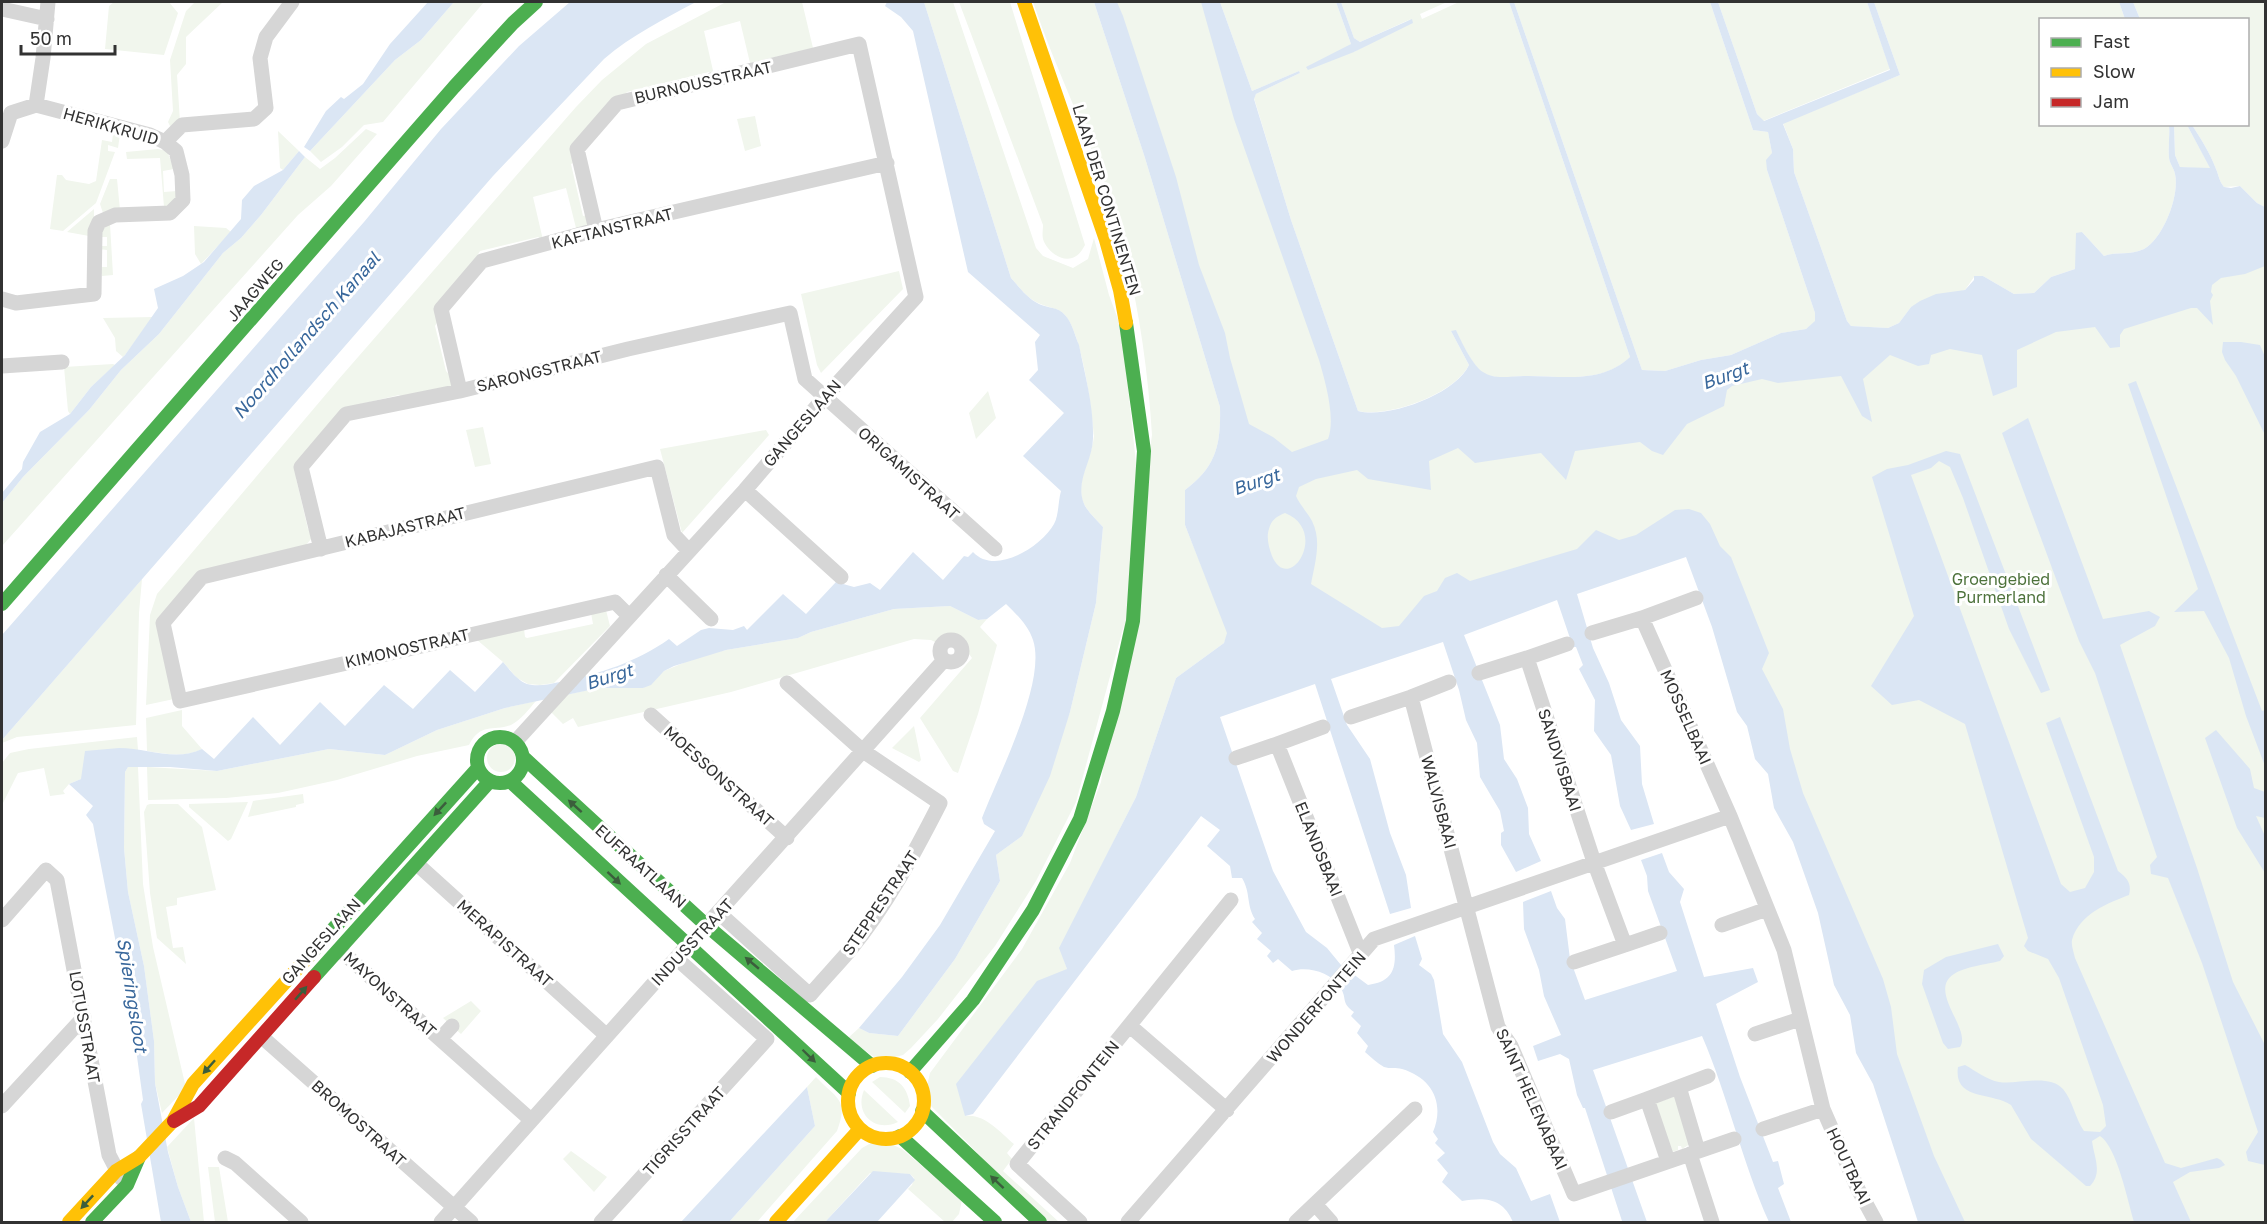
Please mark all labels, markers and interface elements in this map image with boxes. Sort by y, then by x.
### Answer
scale bar [21,18,116,56]
legend [2039,18,2249,126]
text: 50 m [30,27,72,49]
text: Fast [2093,30,2130,52]
street label: BURNOUSSTRAAT [632,56,774,108]
text: Slow [2093,60,2136,82]
text: Jam [2093,90,2129,112]
street label: LAAN DER CONTINENTEN [1068,102,1146,298]
street label: HERIKKRUID [61,103,161,149]
street label: KAFTANSTRAAT [549,203,675,253]
water label: Noordhollandsch Kanaal [228,246,385,423]
street label: JAAGWEG [222,254,288,326]
street label: SARONGSTRAAT [474,346,604,396]
water label: Burgt [1699,356,1753,394]
street label: GANGESLAAN [759,375,845,471]
street label: ORIGAMISTRAAT [854,422,964,524]
water label: Burgt [1230,462,1284,499]
street label: KABAJASTRAAT [343,502,467,552]
park label: Groengebied Purmerland [1952,569,2050,607]
street label: KIMONOSTRAAT [343,624,471,672]
water label: Burgt [583,658,637,694]
street label: MOSSELBAAI [1656,666,1716,768]
street label: SANDVISBAAI [1534,706,1586,814]
street label: MOESSONSTRAAT [660,721,778,831]
street label: WALVISBAAI [1417,753,1461,851]
street label: ELANDSBAAI [1291,798,1347,900]
one-way arrow [568,800,583,813]
one-way arrow [433,802,447,817]
street label: EUFRAATLAAN [591,820,691,912]
street label: STEPPESTRAAT [838,847,922,959]
one-way arrow [606,871,621,884]
street label: GANGESLAAN [277,894,365,988]
street label: INDUSSTRAAT [647,894,737,990]
street label: MERAPISTRAAT [453,895,557,991]
water label: Spieringsloot [113,936,153,1056]
street label: MAYONSTRAAT [339,947,441,1041]
street label: WONDERFONTEIN [1262,947,1370,1067]
one-way arrow [745,957,760,970]
street label: LOTUSSTRAAT [65,970,105,1085]
one-way arrow [294,986,307,1001]
street label: SAINT HELENABAAI [1492,1025,1572,1173]
street label: STRANDFONTEIN [1023,1036,1123,1154]
one-way arrow [802,1049,817,1063]
one-way arrow [202,1059,216,1074]
street label: BROMOSTRAAT [308,1075,410,1171]
street label: TIGRISSTRAAT [639,1082,730,1180]
street label: HOUTBAAI [1822,1124,1876,1208]
one-way arrow [990,1175,1005,1189]
one-way arrow [80,1195,94,1210]

